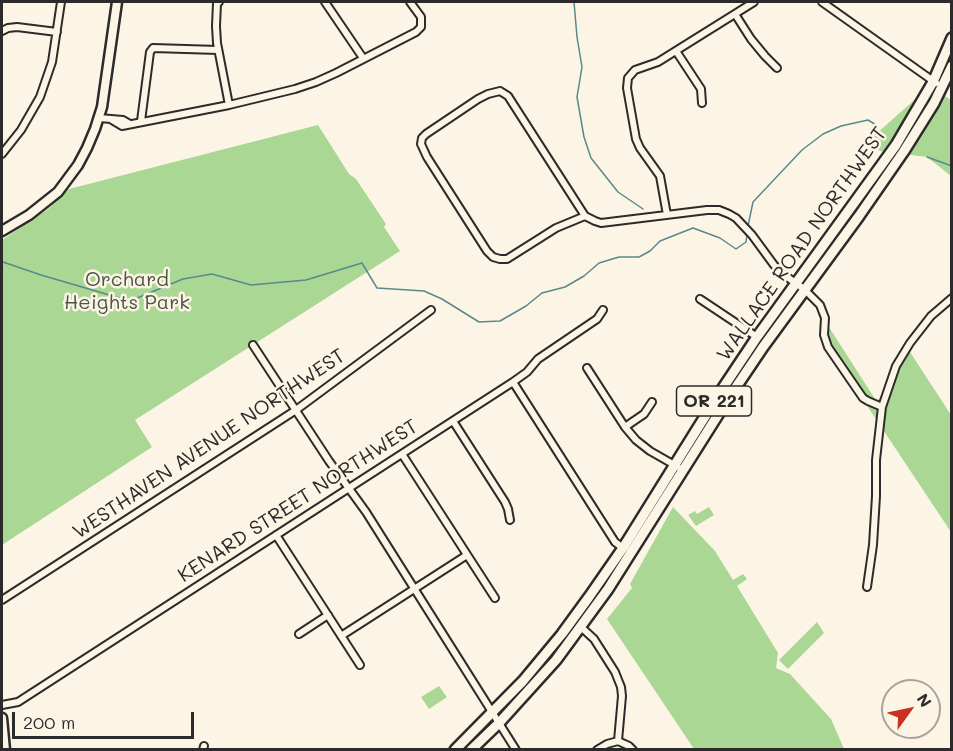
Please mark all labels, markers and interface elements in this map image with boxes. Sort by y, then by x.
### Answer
street label: WALLACE ROAD NORTHWEST [712,122,892,366]
park label: Orchard Heights Park [64,268,190,315]
street label: WESTHAVEN AVENUE NORTHWEST [68,344,350,544]
road number: OR 221 [676,386,752,416]
street label: KENARD STREET NORTHWEST [174,414,422,588]
north arrow [881,679,941,739]
text: N [913,689,937,711]
scale bar [15,700,196,738]
text: 200 m [23,710,75,734]

